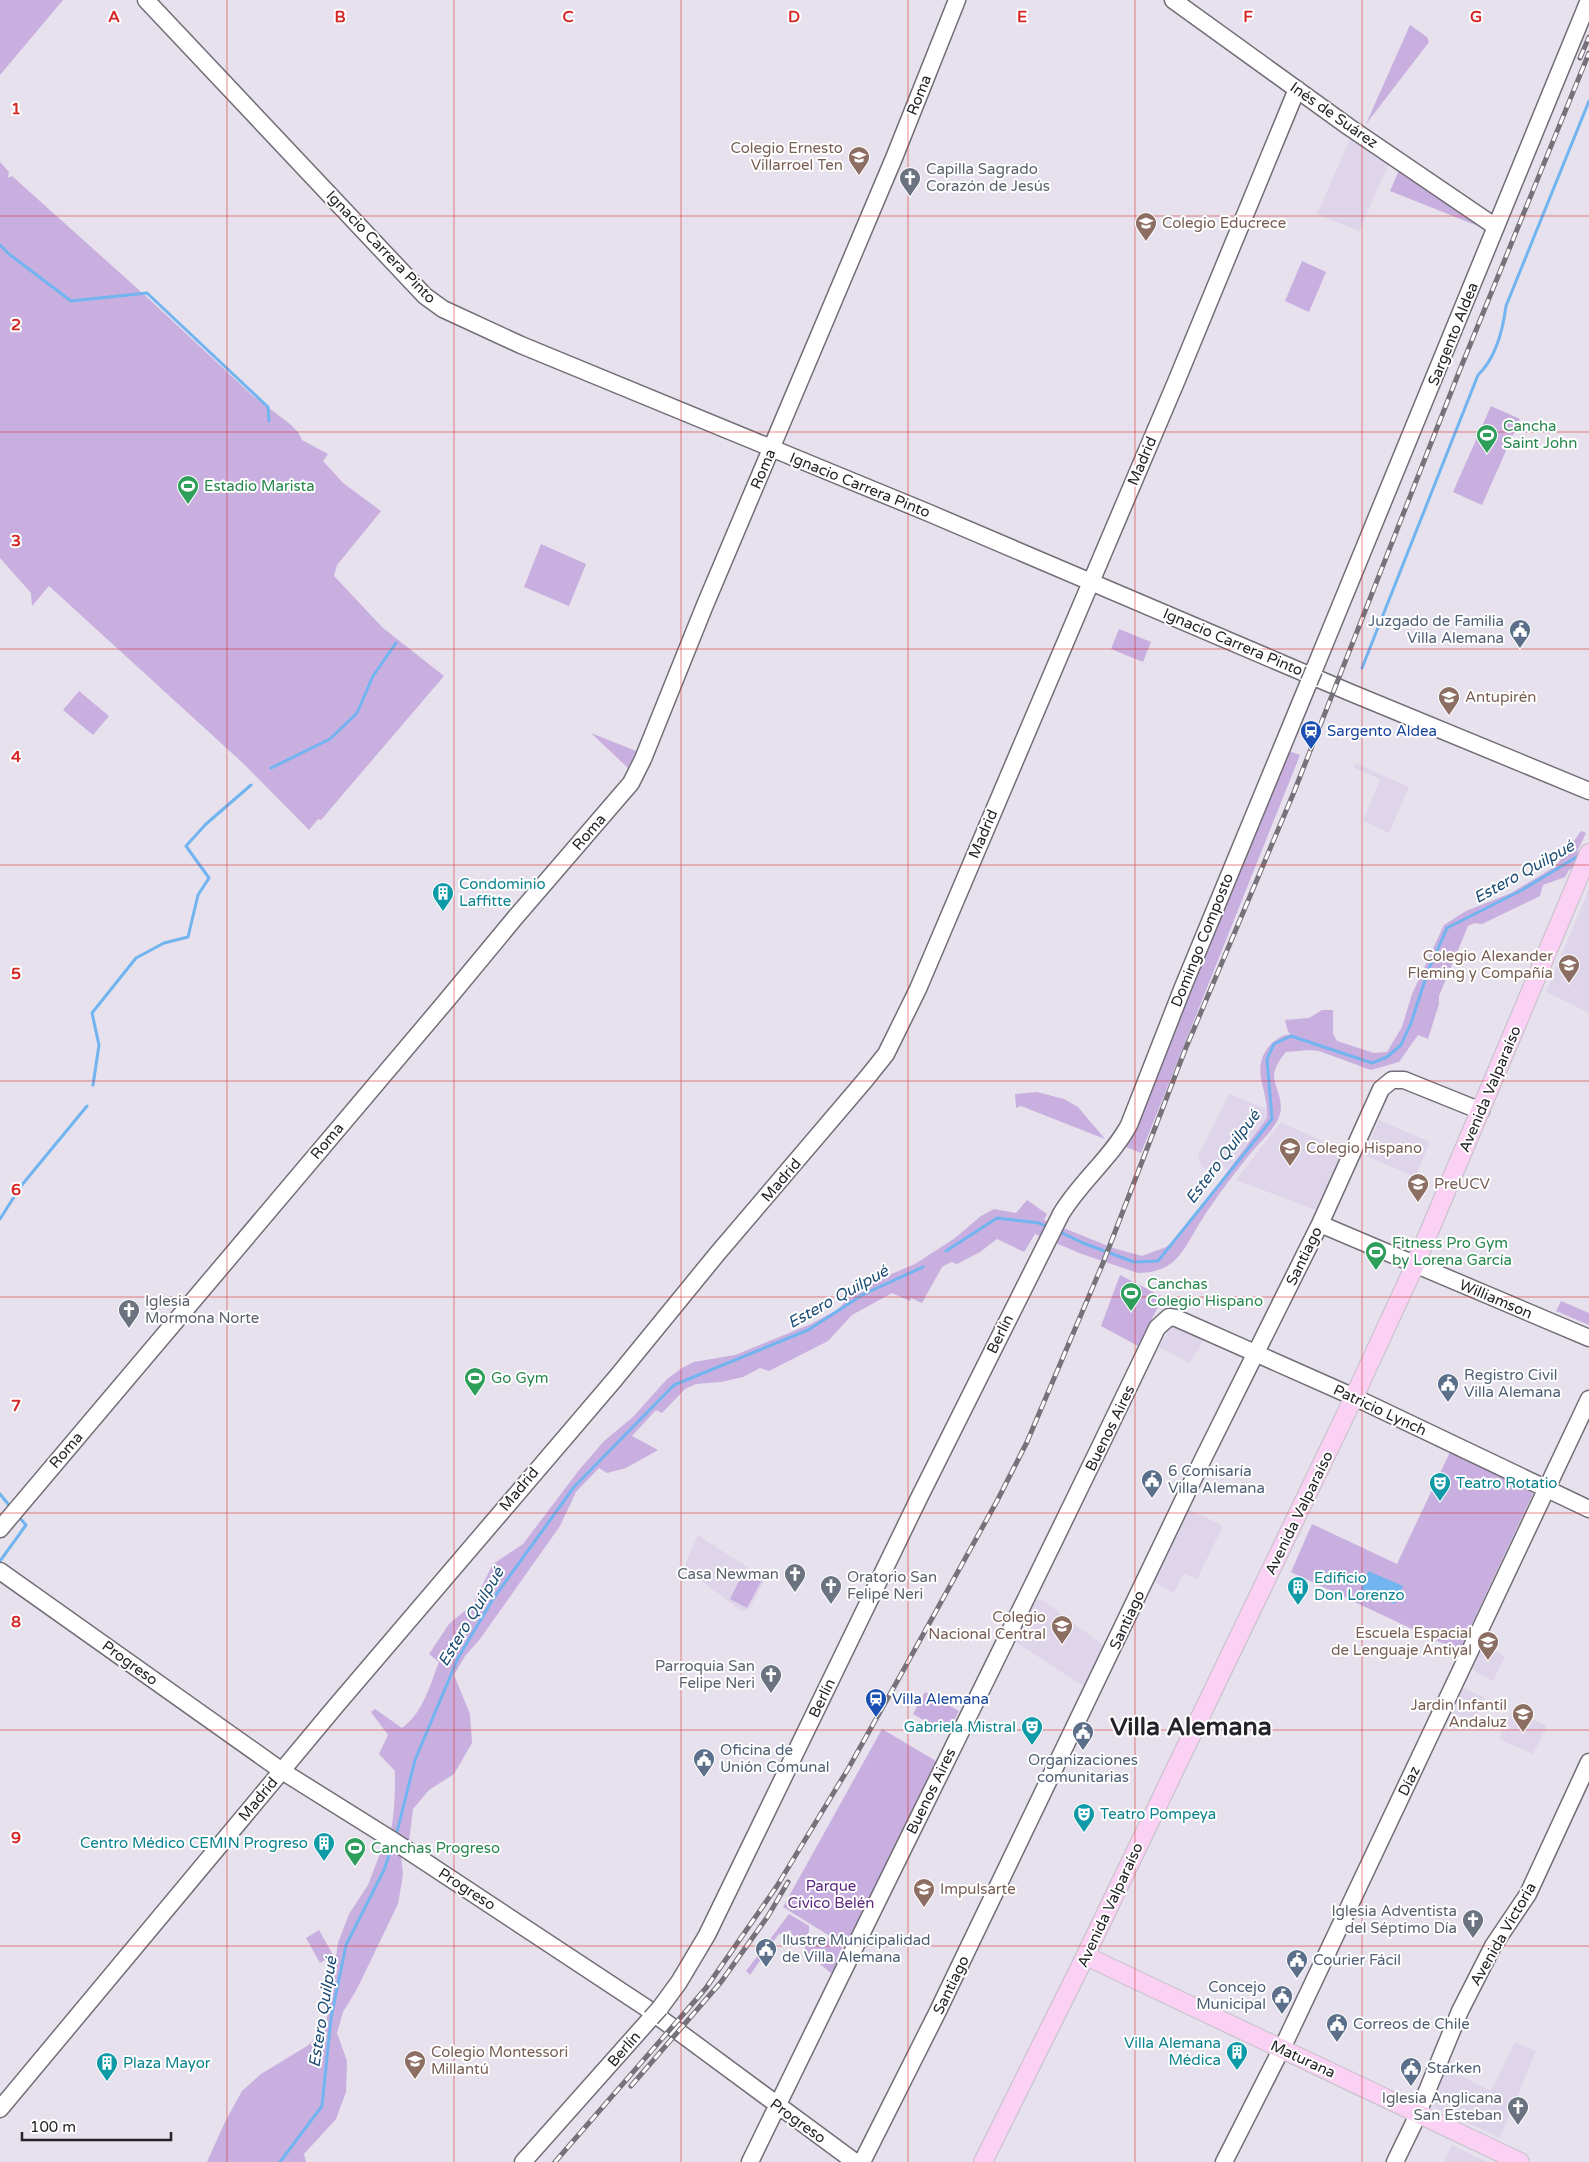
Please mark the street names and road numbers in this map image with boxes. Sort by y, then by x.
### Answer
street label: Roma [903,72,935,118]
street label: Inés de Suárez [1287,78,1381,152]
street label: Ignacio Carrera Pinto [322,187,440,307]
street label: Sargento Aldea [1424,280,1482,388]
street label: Madrid [1124,434,1160,488]
street label: Roma [747,446,779,492]
street label: Ignacio Carrera Pinto [787,449,933,521]
street label: Ignacio Carrera Pinto [1160,604,1306,680]
street label: Madrid [965,807,1001,861]
street label: Roma [568,810,610,854]
street label: Domingo Composto [1167,870,1237,1010]
street label: Avenida Valparaíso [1455,1023,1525,1155]
street label: Roma [307,1119,347,1163]
street label: Madrid [757,1155,805,1205]
street label: Santiago [1282,1224,1326,1288]
street label: Williamson [1457,1276,1535,1322]
street label: Berlín [983,1312,1017,1356]
street label: Patricio Lynch [1330,1381,1430,1439]
street label: Buenos Aires [1081,1382,1139,1474]
street label: Roma [45,1428,87,1472]
street label: Avenida Valparaíso [1261,1448,1337,1578]
street label: Madrid [496,1464,542,1514]
street label: Santiago [1106,1588,1148,1652]
street label: Progreso [99,1637,161,1689]
street label: Berlín [805,1676,839,1720]
street label: Buenos Aires [902,1745,960,1837]
street label: Díaz [1394,1763,1424,1799]
street label: Madrid [235,1774,281,1824]
street label: Avenida Valparaíso [1073,1840,1147,1970]
street label: Progreso [435,1864,499,1914]
street label: Avenida Victoria [1466,1879,1540,1989]
street label: Santiago [929,1953,973,2017]
street label: Berlín [604,2028,644,2070]
street label: Maturana [1268,2036,1338,2082]
street label: Progreso [767,2095,829,2147]

